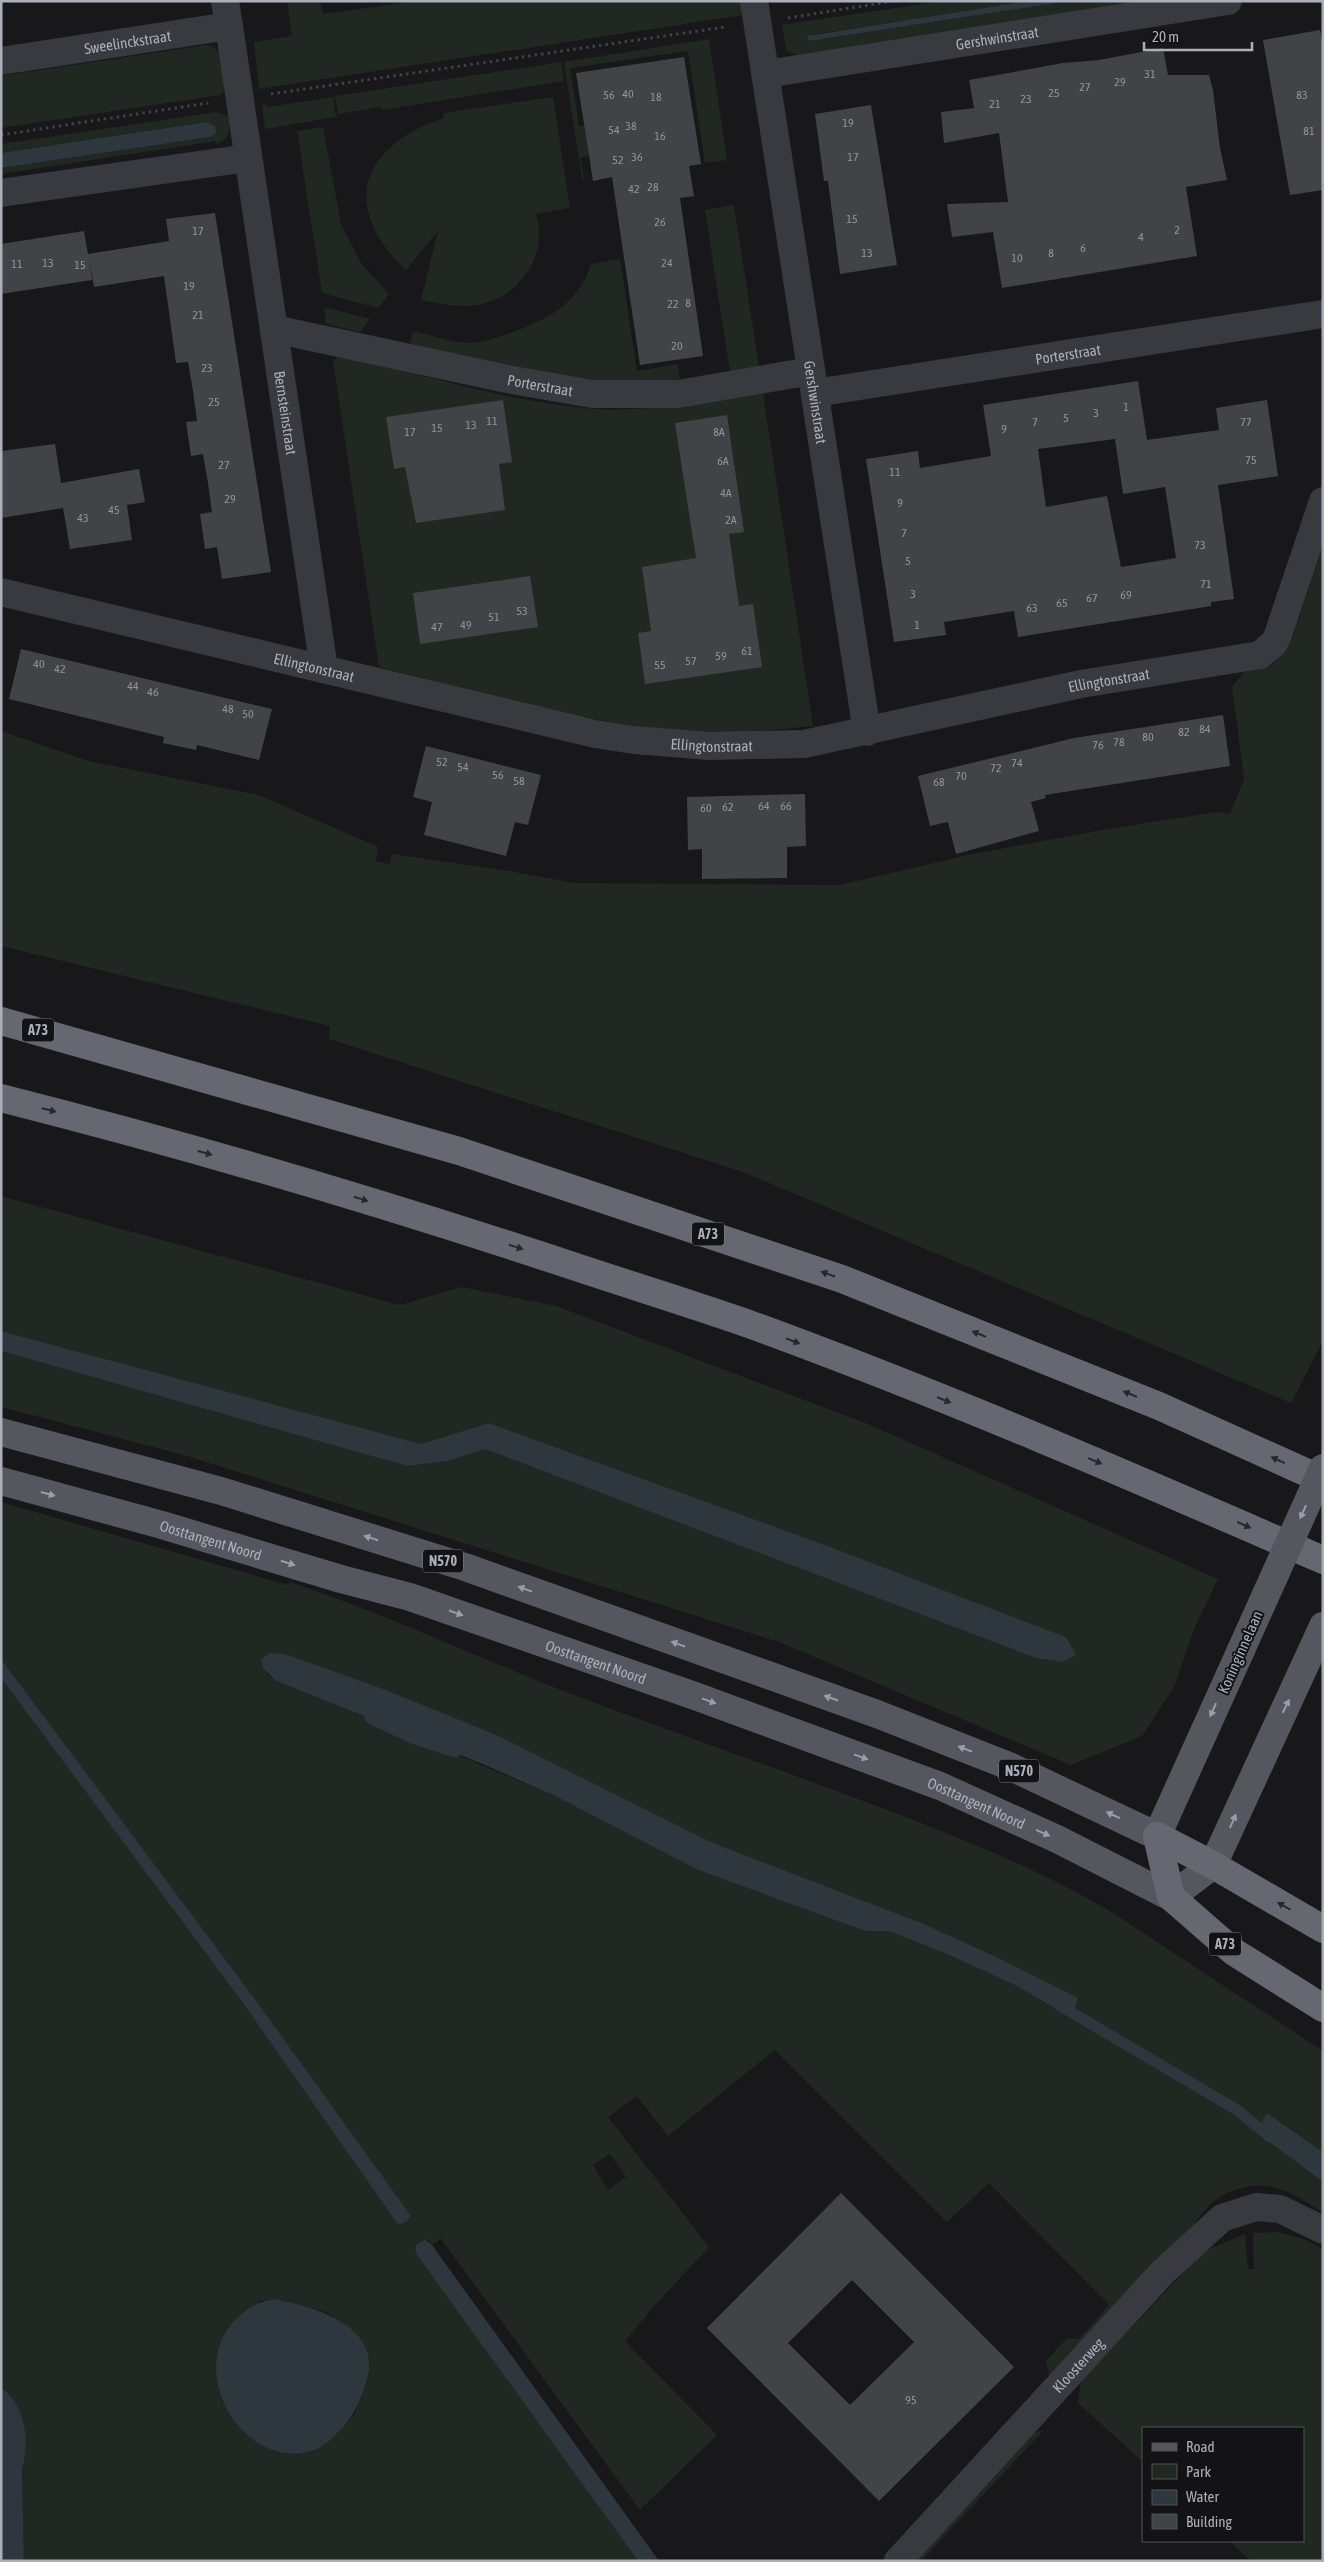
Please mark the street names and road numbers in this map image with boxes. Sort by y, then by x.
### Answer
street label: Gershwinstraat [955,23,1040,52]
street label: Sweelinckstraat [83,27,172,57]
street label: Porterstraat [1034,340,1102,367]
street label: Gershwinstraat [801,360,831,445]
street label: Bernsteinstraat [272,370,301,456]
street label: Porterstraat [506,371,574,399]
street label: Ellingtonstraat [272,649,356,685]
street label: Ellingtonstraat [1067,665,1151,695]
street label: Ellingtonstraat [670,734,753,755]
road number: A73 [22,1018,54,1042]
road number: A73 [692,1222,724,1246]
street label: Oosttangent Noord [158,1516,264,1563]
road number: N570 [423,1550,463,1572]
street label: Koninginnelaan [1214,1608,1266,1696]
street label: Oosttangent Noord [543,1636,648,1687]
road number: N570 [999,1760,1039,1782]
street label: Oosttangent Noord [925,1774,1028,1832]
road number: A73 [1209,1932,1241,1956]
street label: Kloosterweg [1048,2334,1107,2396]

